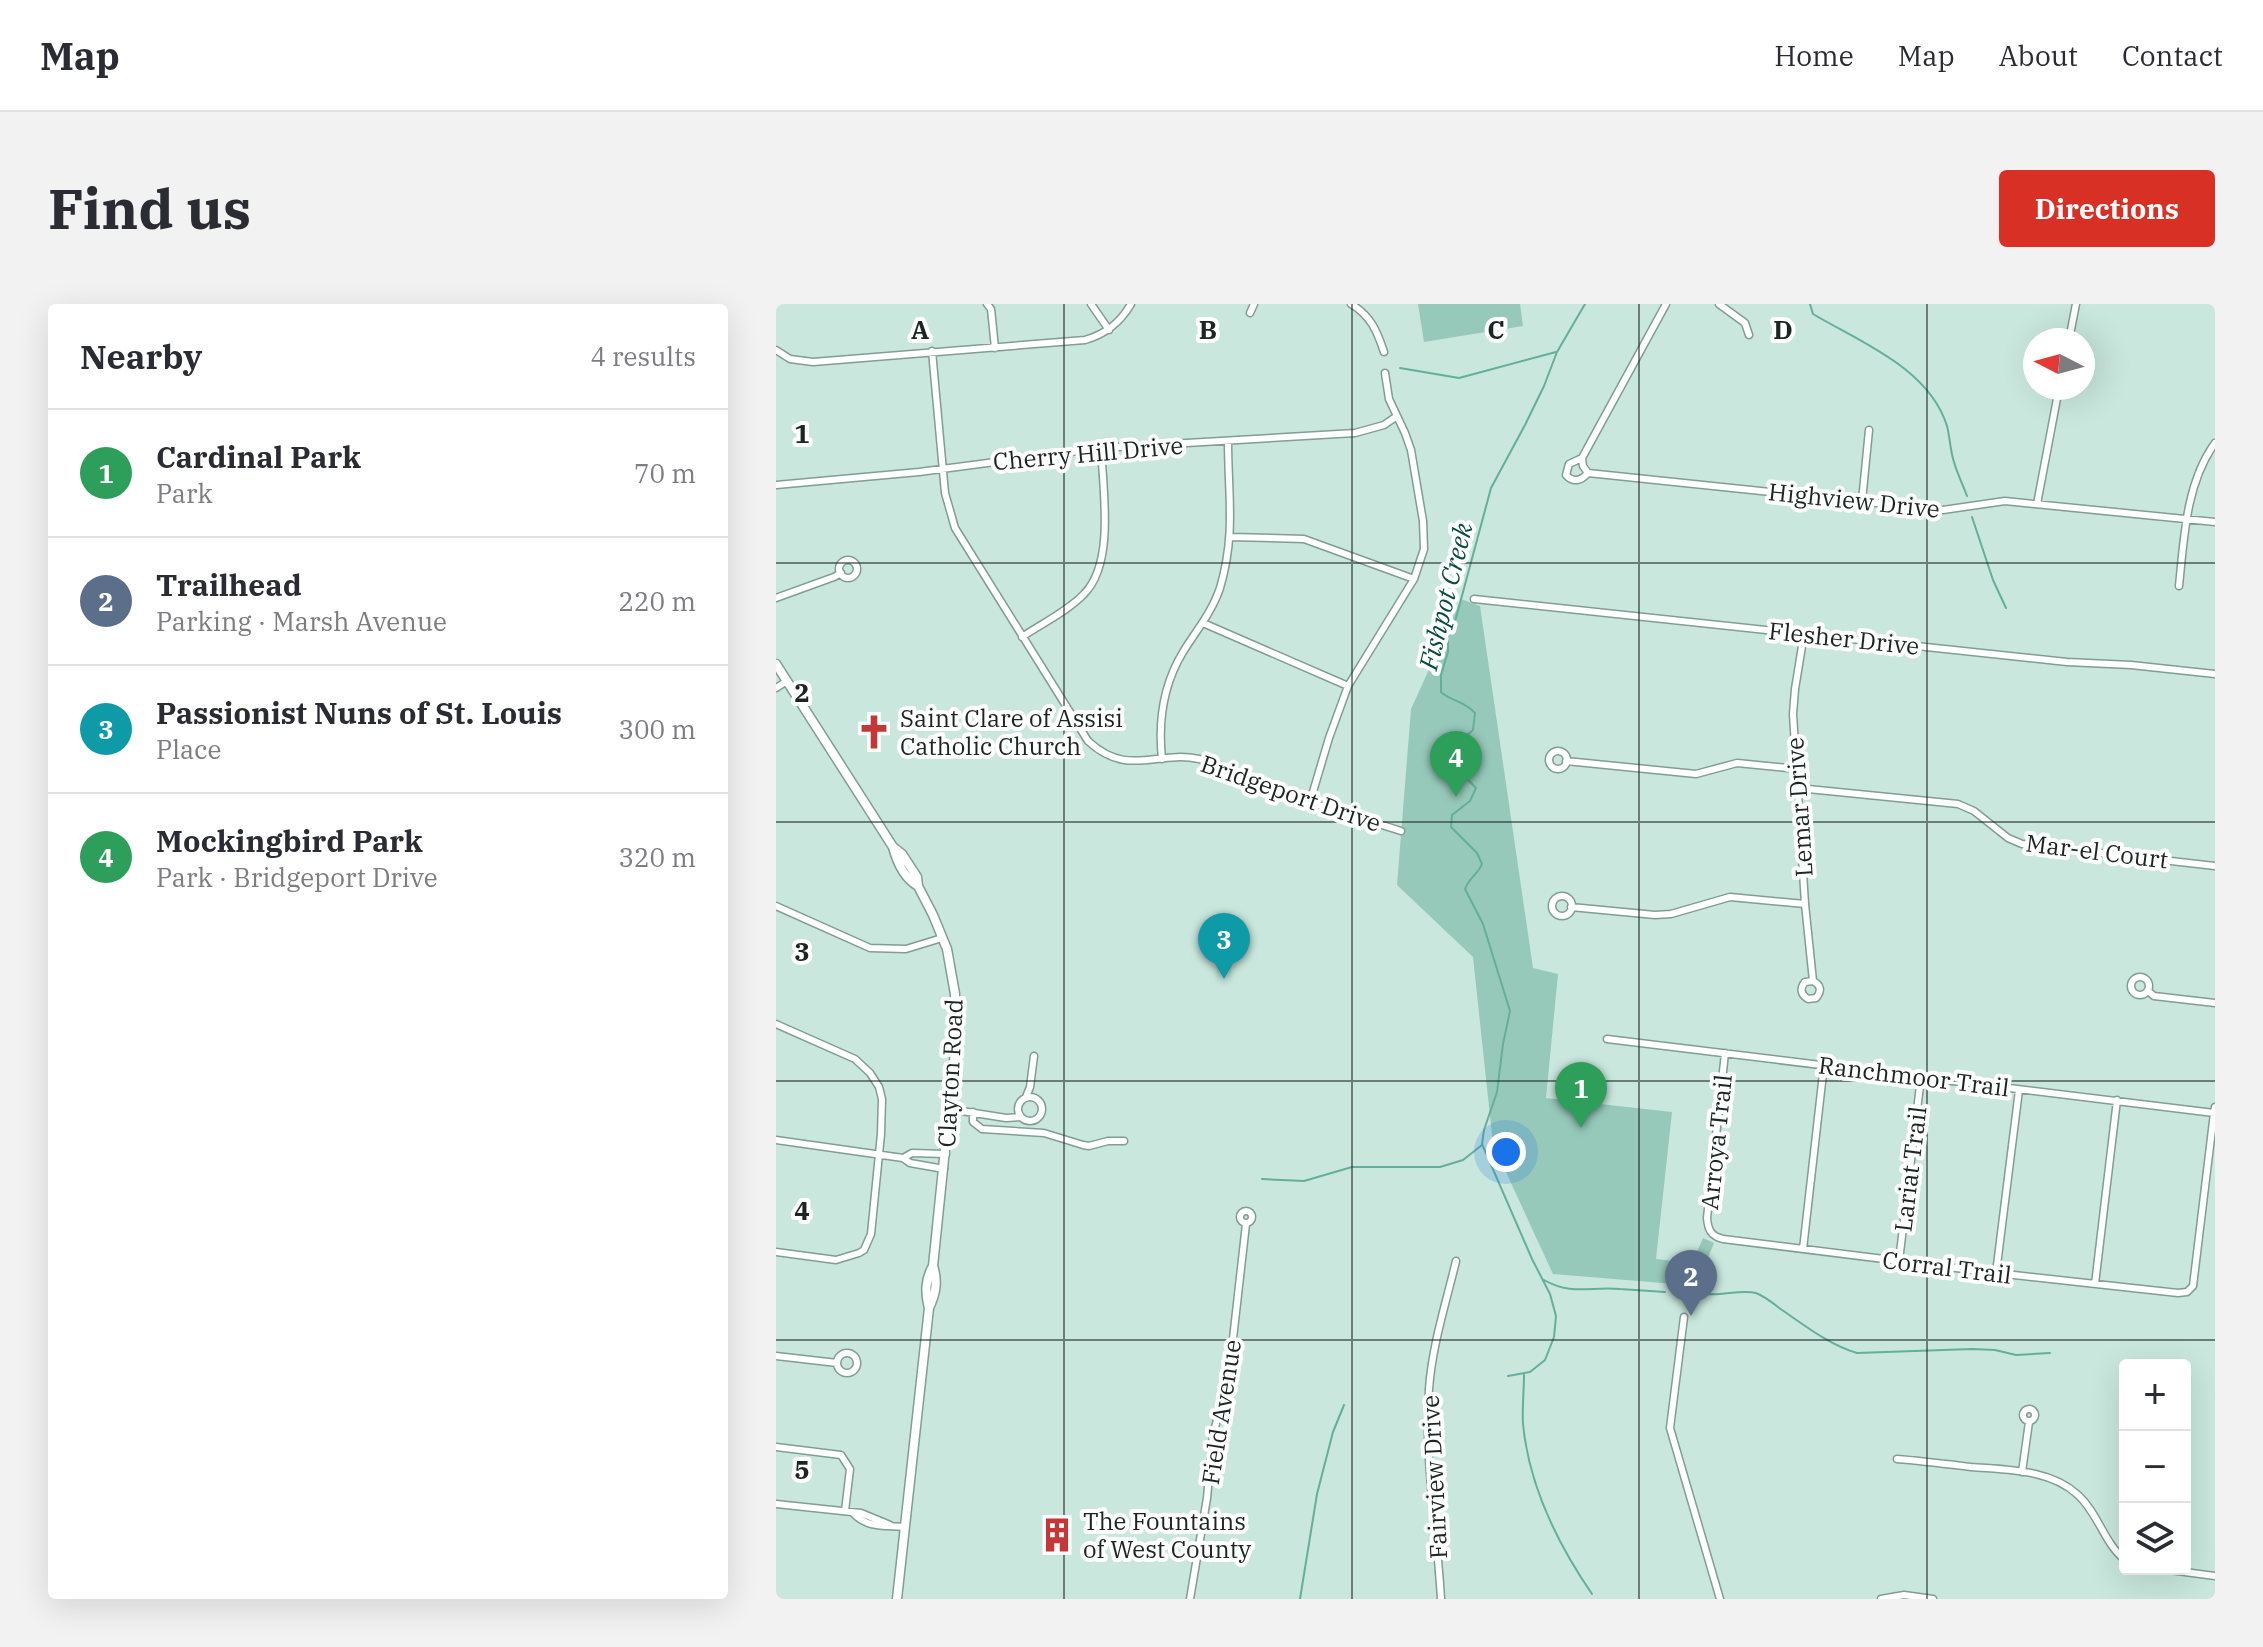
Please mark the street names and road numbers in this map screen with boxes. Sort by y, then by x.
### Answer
street label: Cherry Hill Drive [992,429,1184,477]
street label: Highview Drive [1767,475,1941,525]
street label: Flesher Drive [1767,614,1921,662]
street label: Lemar Drive [1778,736,1820,878]
street label: Bridgeport Drive [1197,747,1385,839]
street label: Mar-el Court [2024,826,2170,876]
street label: Clayton Road [930,998,970,1148]
street label: Ranchmoor Trail [1817,1048,2011,1104]
street label: Arroya Trail [1693,1073,1739,1211]
street label: Lariat Trail [1886,1104,1934,1234]
street label: Corral Trail [1881,1243,2013,1291]
street label: Field Avenue [1194,1337,1248,1487]
street label: Fairview Drive [1414,1394,1454,1560]

